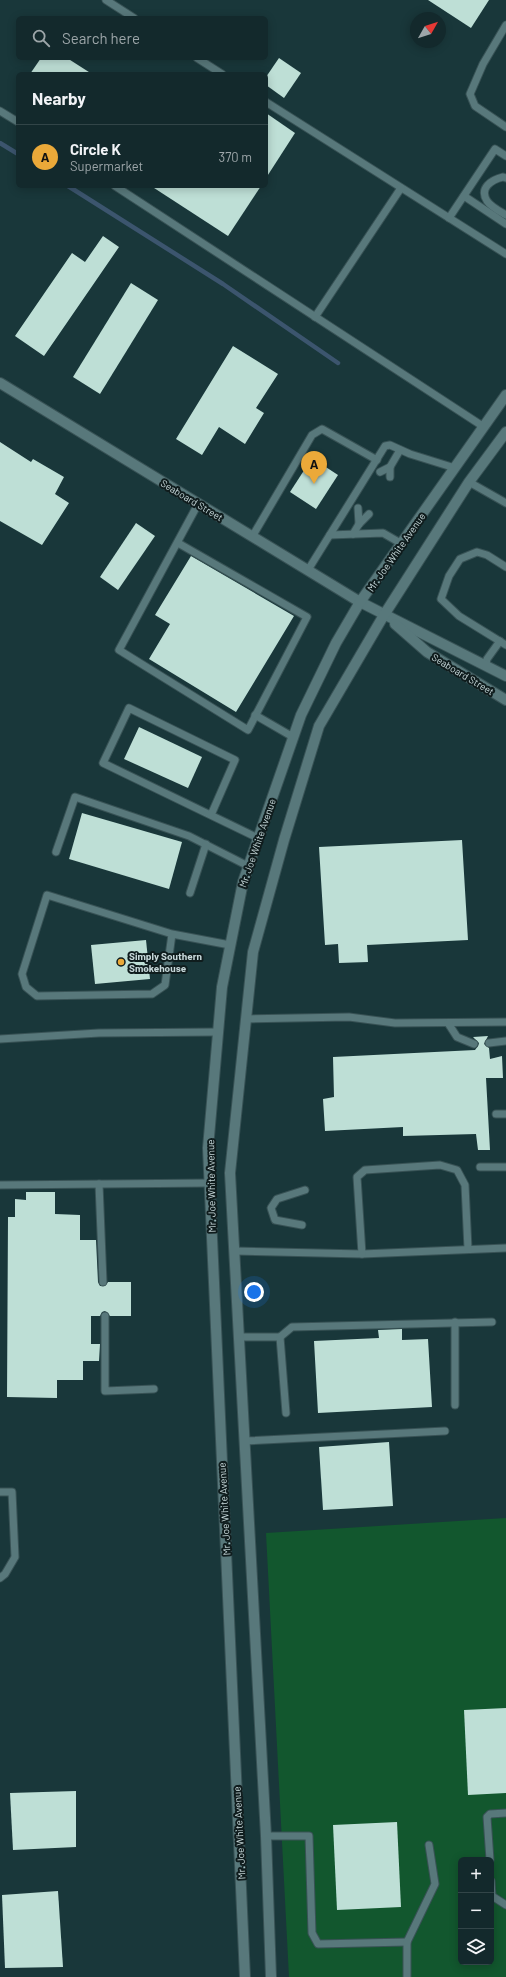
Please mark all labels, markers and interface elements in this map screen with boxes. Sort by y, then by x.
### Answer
north arrow [410,12,446,48]
search box [16,16,268,60]
icon: search [30,27,52,49]
text: Search here [62,29,140,47]
text: Nearby [32,88,86,108]
text: Circle K [70,140,121,158]
text: A [41,149,49,165]
text: 370 m [218,149,252,165]
text: Supermarket [70,158,143,174]
pin: A [301,451,327,484]
street label: Seaboard Street [159,477,226,523]
street label: Mr. Joe White Avenue [364,510,428,594]
street label: Seaboard Street [430,651,497,697]
street label: Mr. Joe White Avenue [236,797,278,889]
place label: Simply Southern Smokehouse [129,950,202,974]
marker: Simply Southern Smokehouse [116,957,126,967]
street label: Mr. Joe White Avenue [204,1139,218,1233]
your location [244,1282,264,1302]
street label: Mr. Joe White Avenue [216,1462,232,1556]
street label: Mr. Joe White Avenue [231,1786,247,1880]
map controls [458,1857,494,1965]
button: + [458,1857,494,1893]
button: − [458,1893,494,1929]
button: layers [458,1929,494,1965]

